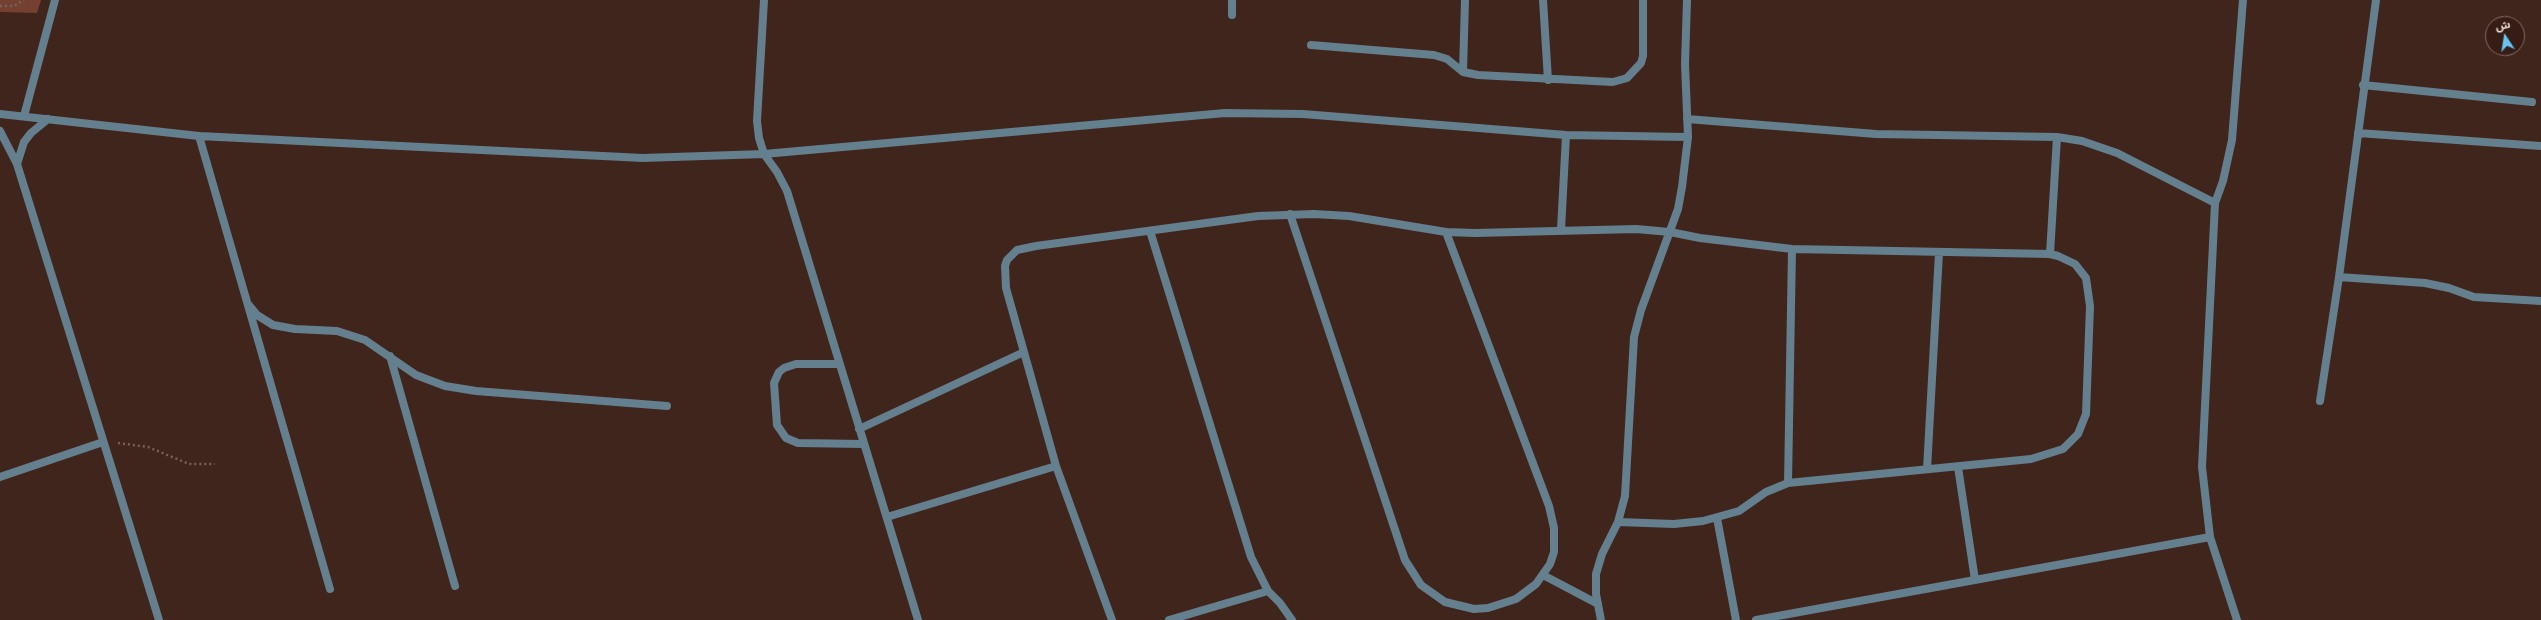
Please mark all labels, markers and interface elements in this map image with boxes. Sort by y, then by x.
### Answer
north arrow [2485,16,2525,56]
text: ش [2494,17,2511,33]

